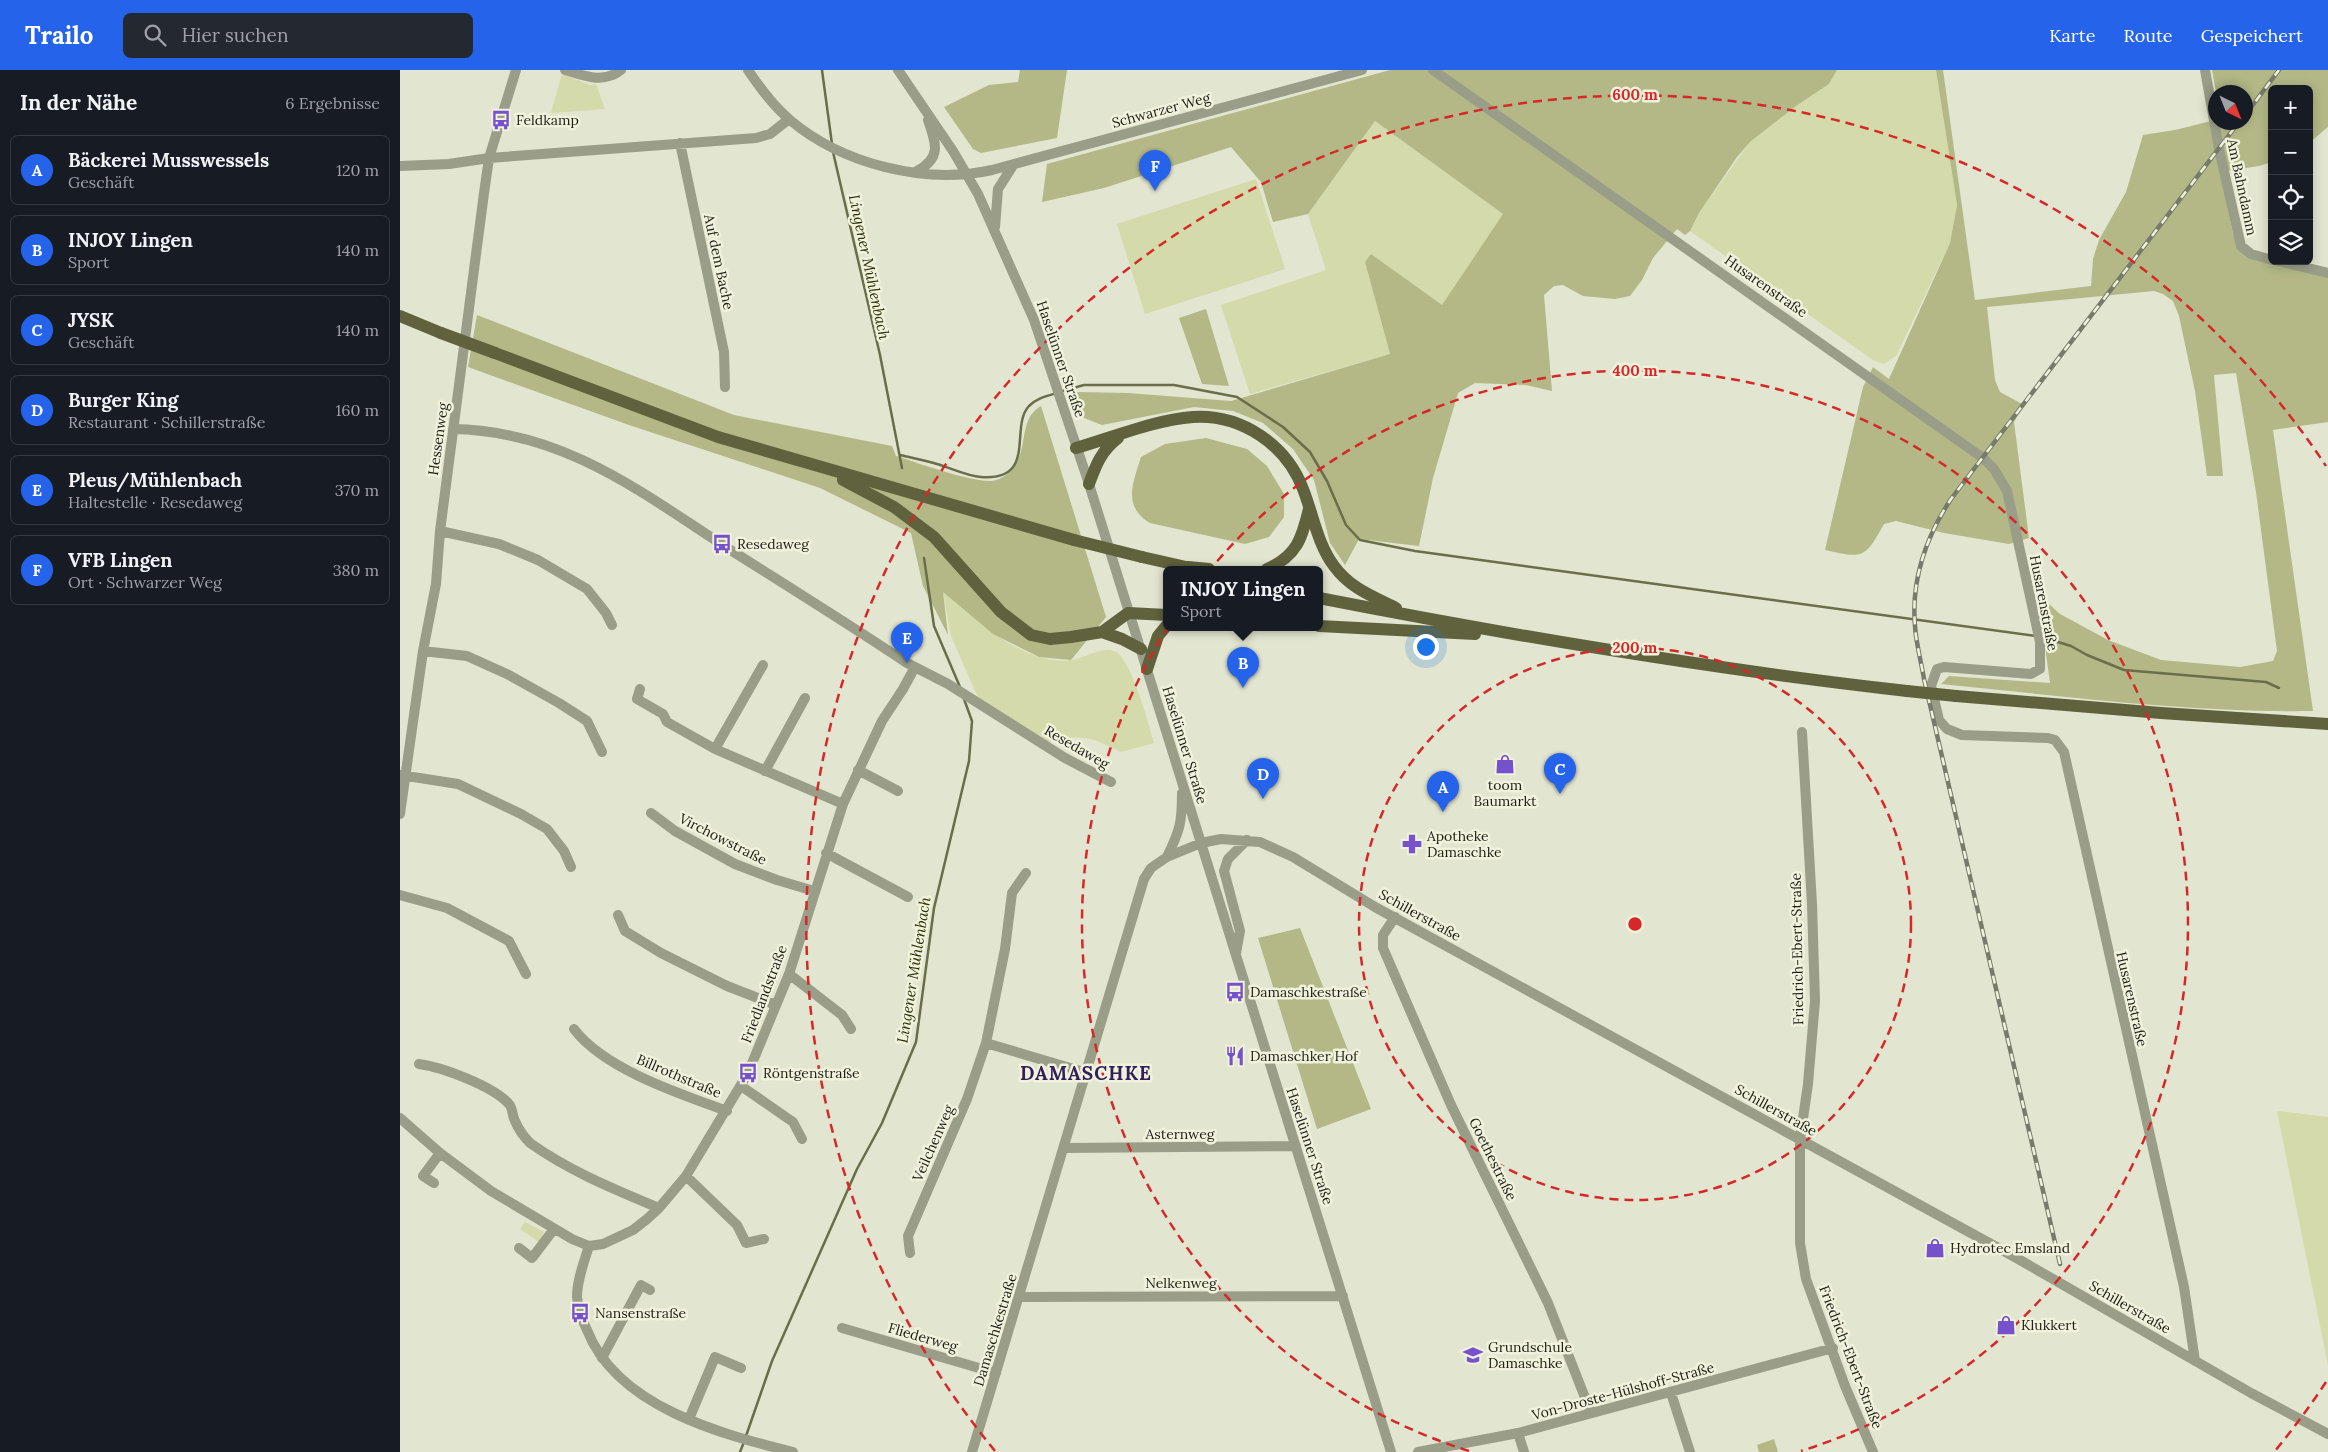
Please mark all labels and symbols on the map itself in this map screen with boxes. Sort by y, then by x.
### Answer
text: 600 m [1612,85,1658,104]
north arrow [2208,85,2253,130]
street label: Schwarzer Weg [1110,88,1212,132]
bus stop icon: Feldkamp [490,109,512,131]
place label: Feldkamp [516,111,579,129]
street label: Am Bahndamm [2223,136,2261,237]
pin: F [1139,150,1171,191]
water label: Lingener Mühlenbach [845,193,894,342]
street label: Auf dem Bache [700,212,738,312]
street label: Husarenstraße [1721,251,1811,321]
street label: Haselünner Straße [1033,298,1090,420]
text: 400 m [1612,361,1658,380]
street label: Hessenweg [424,401,452,477]
bus stop icon: Resedaweg [711,533,733,555]
place label: Resedaweg [737,535,809,553]
street label: Husarenstraße [2026,554,2062,653]
pin: E [891,622,923,663]
your location [1413,634,1439,660]
text: 200 m [1613,638,1658,657]
pin: B [1227,647,1259,688]
street label: Haselünner Straße [1159,684,1212,806]
street label: Resedaweg [1041,721,1113,773]
shop icon: toom Baumarkt [1494,753,1516,775]
pin: C [1544,753,1576,794]
pin: D [1247,758,1279,799]
pin: A [1427,771,1459,812]
place label: toom Baumarkt [1474,776,1537,810]
street label: Virchowstraße [675,809,770,869]
place label: Apotheke Damaschke [1426,827,1502,861]
pharmacy icon: Apotheke Damaschke [1401,833,1423,855]
street label: Friedrich-Ebert-Straße [1787,872,1807,1025]
street label: Schillerstraße [1376,885,1465,945]
water label: Lingener Mühlenbach [893,895,935,1044]
centre of rings [1626,915,1644,933]
street label: Friedlandstraße [737,942,791,1046]
street label: Husarenstraße [2112,950,2152,1049]
bus stop icon: Damaschkestraße [1224,981,1246,1003]
place label: Damaschkestraße [1250,983,1367,1001]
restaurant icon: Damaschker Hof [1224,1045,1246,1067]
place label: Damaschker Hof [1250,1047,1359,1065]
street label: Billrothstraße [634,1050,724,1102]
district label: DAMASCHKE [1020,1061,1152,1085]
bus stop icon: Röntgenstraße [737,1062,759,1084]
place label: Röntgenstraße [763,1064,860,1082]
street label: Schillerstraße [1732,1080,1821,1140]
street label: Haselünner Straße [1283,1085,1338,1207]
street label: Veilchenweg [908,1102,958,1185]
street label: Goethestraße [1465,1115,1521,1204]
street label: Asternweg [1145,1125,1215,1143]
shop icon: Hydrotec Emsland [1924,1237,1946,1259]
place label: Hydrotec Emsland [1950,1239,2070,1257]
street label: Damaschkestraße [969,1271,1021,1389]
street label: Nelkenweg [1145,1274,1217,1292]
street label: Schillerstraße [2086,1276,2174,1338]
street label: Friedrich-Ebert-Straße [1815,1283,1887,1432]
bus stop icon: Nansenstraße [569,1302,591,1324]
place label: Nansenstraße [595,1304,687,1322]
shop icon: Klukkert [1995,1314,2017,1336]
place label: Klukkert [2021,1316,2077,1334]
street label: Fliederweg [886,1319,960,1356]
place label: Grundschule Damaschke [1488,1338,1572,1372]
school or university icon: Grundschule Damaschke [1462,1344,1484,1366]
street label: Von-Droste-Hülshoff-Straße [1529,1358,1717,1424]

